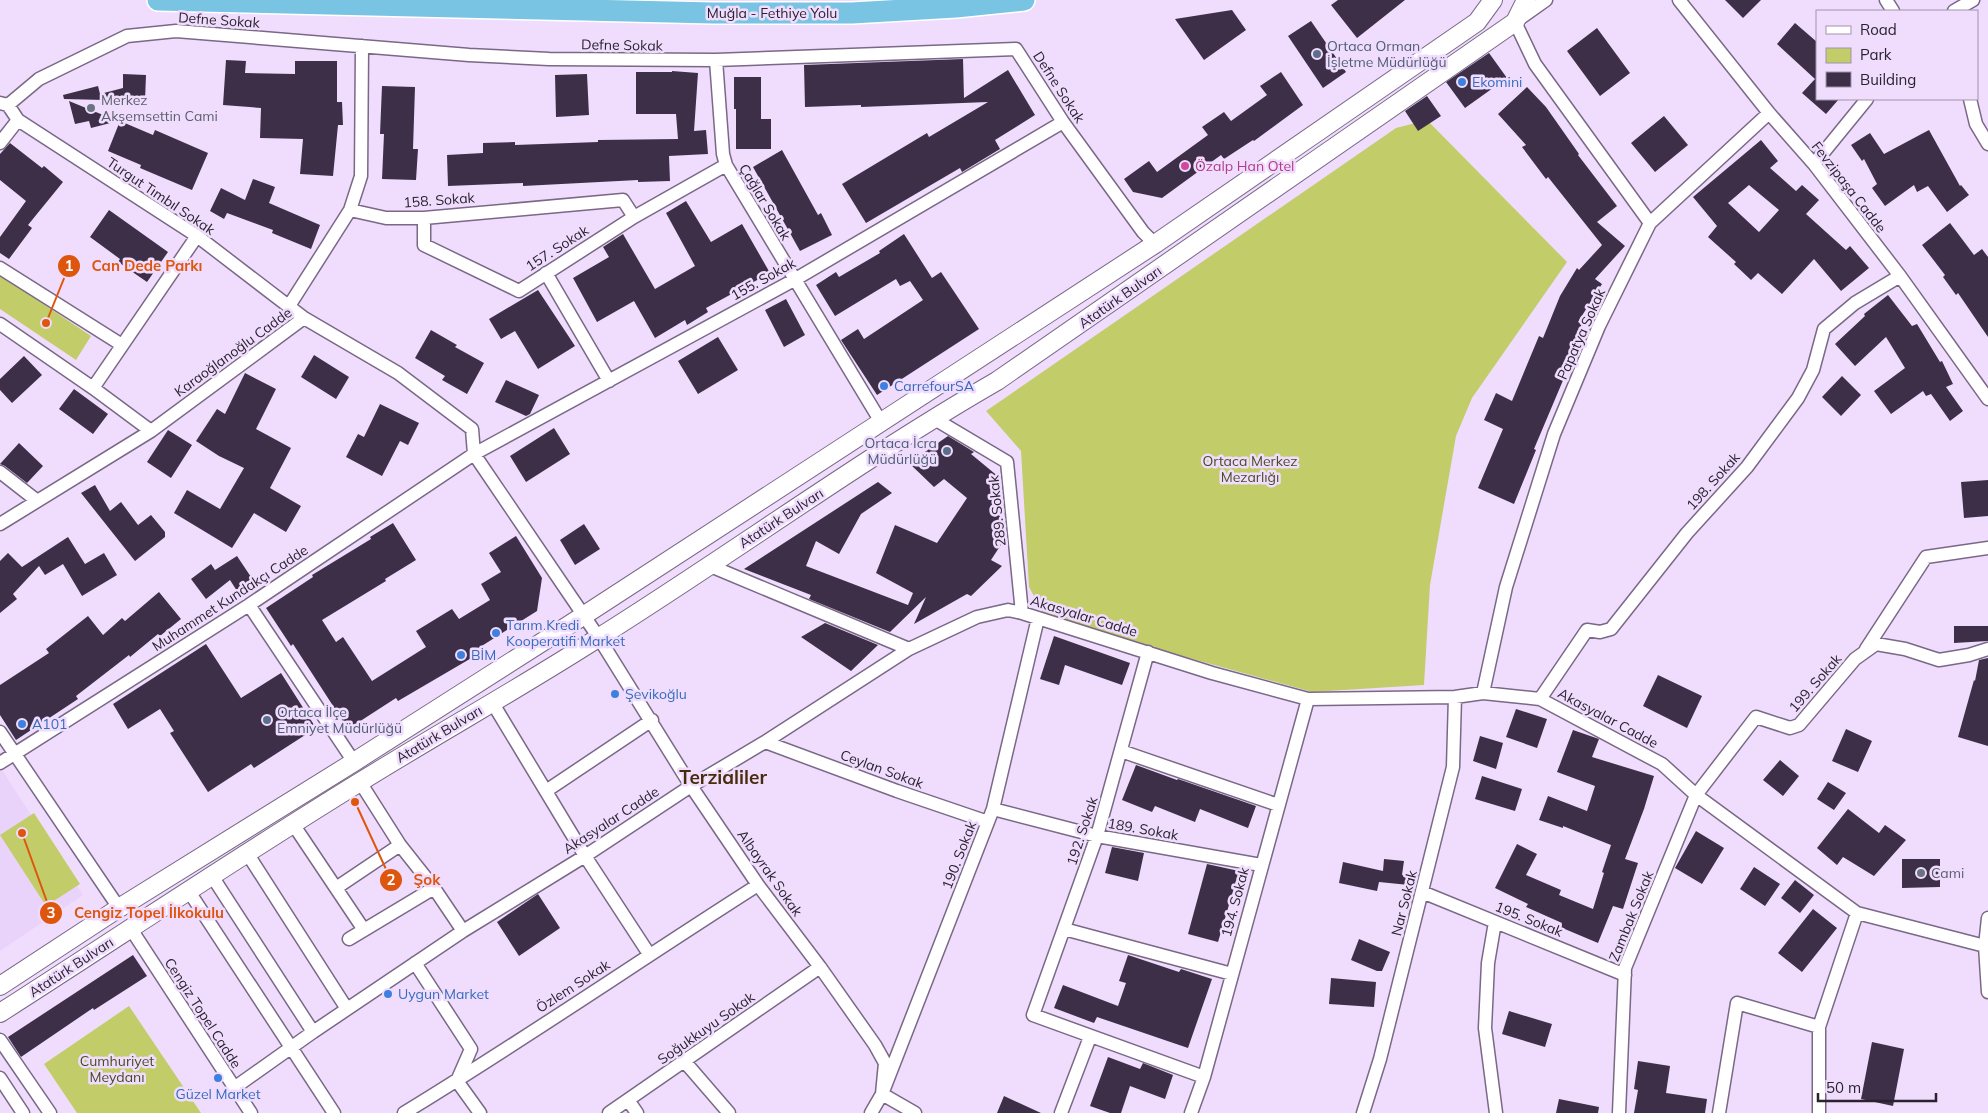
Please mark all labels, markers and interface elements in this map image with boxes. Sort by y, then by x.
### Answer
street label: Muğla - Fethiye Yolu [707,4,837,22]
street label: Defne Sokak [178,8,261,32]
legend [1816,10,1978,100]
text: Road [1860,20,1897,39]
street label: Defne Sokak [581,35,664,55]
place label: Ortaca Orman İşletme Müdürlüğü [1327,37,1447,71]
text: Park [1860,45,1892,64]
street label: Defne Sokak [1029,48,1089,127]
marker: Ortaca Orman İşletme Müdürlüğü [1311,48,1323,60]
text: Building [1860,70,1916,89]
place label: Ekomini [1472,73,1522,91]
marker: Ekomini [1456,76,1468,88]
place label: Merkez Akşemsettin Cami [101,91,218,125]
marker: Merkez Akşemsettin Cami [85,102,97,114]
street label: Fevzipaşa Cadde [1808,138,1890,236]
street label: Turgut Tımbıl Sokak [103,153,219,239]
place label: Özalp Han Otel [1195,157,1294,175]
street label: Çağlar Sokak [735,160,795,244]
marker: Özalp Han Otel [1179,160,1191,172]
street label: 158. Sokak [403,188,476,211]
street label: 157. Sokak [522,221,593,275]
callout: Can Dede Parkı [56,251,212,281]
street label: 155. Sokak [727,253,799,304]
text: 1 [64,256,74,275]
text: Can Dede Parkı [92,256,202,275]
street label: Atatürk Bulvarı [1075,262,1165,332]
street label: Papatya Sokak [1553,285,1609,382]
street label: Karaoğlanoğlu Cadde [171,303,295,401]
place label: CarrefourSA [894,377,975,395]
marker: CarrefourSA [878,380,890,392]
place label: Ortaca İcra Müdürlüğü [865,434,937,468]
marker: Ortaca İcra Müdürlüğü [941,445,953,457]
street label: 198. Sokak [1682,448,1744,514]
park label: Ortaca Merkez Mezarlığı [1202,452,1298,486]
street label: 289. Sokak [984,474,1010,548]
street label: Atatürk Bulvarı [735,484,827,552]
street label: Muhammet Kundakçı Cadde [149,541,311,655]
street label: Akasyalar Cadde [1028,591,1140,641]
place label: Tarım Kredi Kooperatifi Market [506,616,625,650]
marker: Tarım Kredi Kooperatifi Market [490,627,502,639]
place label: BİM [471,646,496,664]
marker: BİM [455,649,467,661]
street label: 199. Sokak [1785,650,1846,716]
street label: Akasyalar Cadde [1555,684,1661,752]
place label: Şevikoğlu [625,685,687,703]
marker: Şevikoğlu [609,688,621,700]
street label: Atatürk Bulvarı [393,701,485,767]
place label: Ortaca İlçe Emniyet Müdürlüğü [277,703,402,737]
marker: Ortaca İlçe Emniyet Müdürlüğü [261,714,273,726]
place label: A101 [32,715,68,733]
marker: A101 [16,718,28,730]
street label: Ceylan Sokak [838,746,927,793]
district label: Terzialiler [679,765,767,789]
street label: Akasyalar Cadde [560,782,662,858]
street label: 192. Sokak [1062,793,1102,868]
street label: 189. Sokak [1106,814,1181,844]
street label: 190. Sokak [938,818,980,892]
street label: Albayrak Sokak [734,826,807,920]
street label: 194. Sokak [1217,864,1253,939]
place label: Cami [1931,864,1964,882]
callout: Şok [379,865,451,895]
street label: Zambak Sokak [1605,867,1658,964]
marker: Cami [1915,867,1927,879]
street label: Nar Sokak [1387,868,1421,938]
text: 2 [386,870,396,889]
text: Şok [414,870,441,889]
street label: 195. Sokak [1492,897,1566,941]
callout: Cengiz Topel İlkokulu [39,898,234,928]
text: 3 [46,903,56,922]
text: Cengiz Topel İlkokulu [74,903,224,922]
street label: Atatürk Bulvarı [25,933,117,1001]
street label: Cengiz Topel Cadde [161,954,245,1072]
street label: Özlem Sokak [533,955,614,1017]
place label: Uygun Market [398,985,489,1003]
street label: Soğukkuyu Sokak [654,987,759,1068]
marker: Uygun Market [382,988,394,1000]
park label: Cumhuriyet Meydanı [80,1052,154,1086]
scale bar [1818,1070,1936,1102]
marker: Güzel Market [212,1072,224,1084]
text: 50 m [1826,1078,1861,1097]
place label: Güzel Market [175,1085,261,1103]

